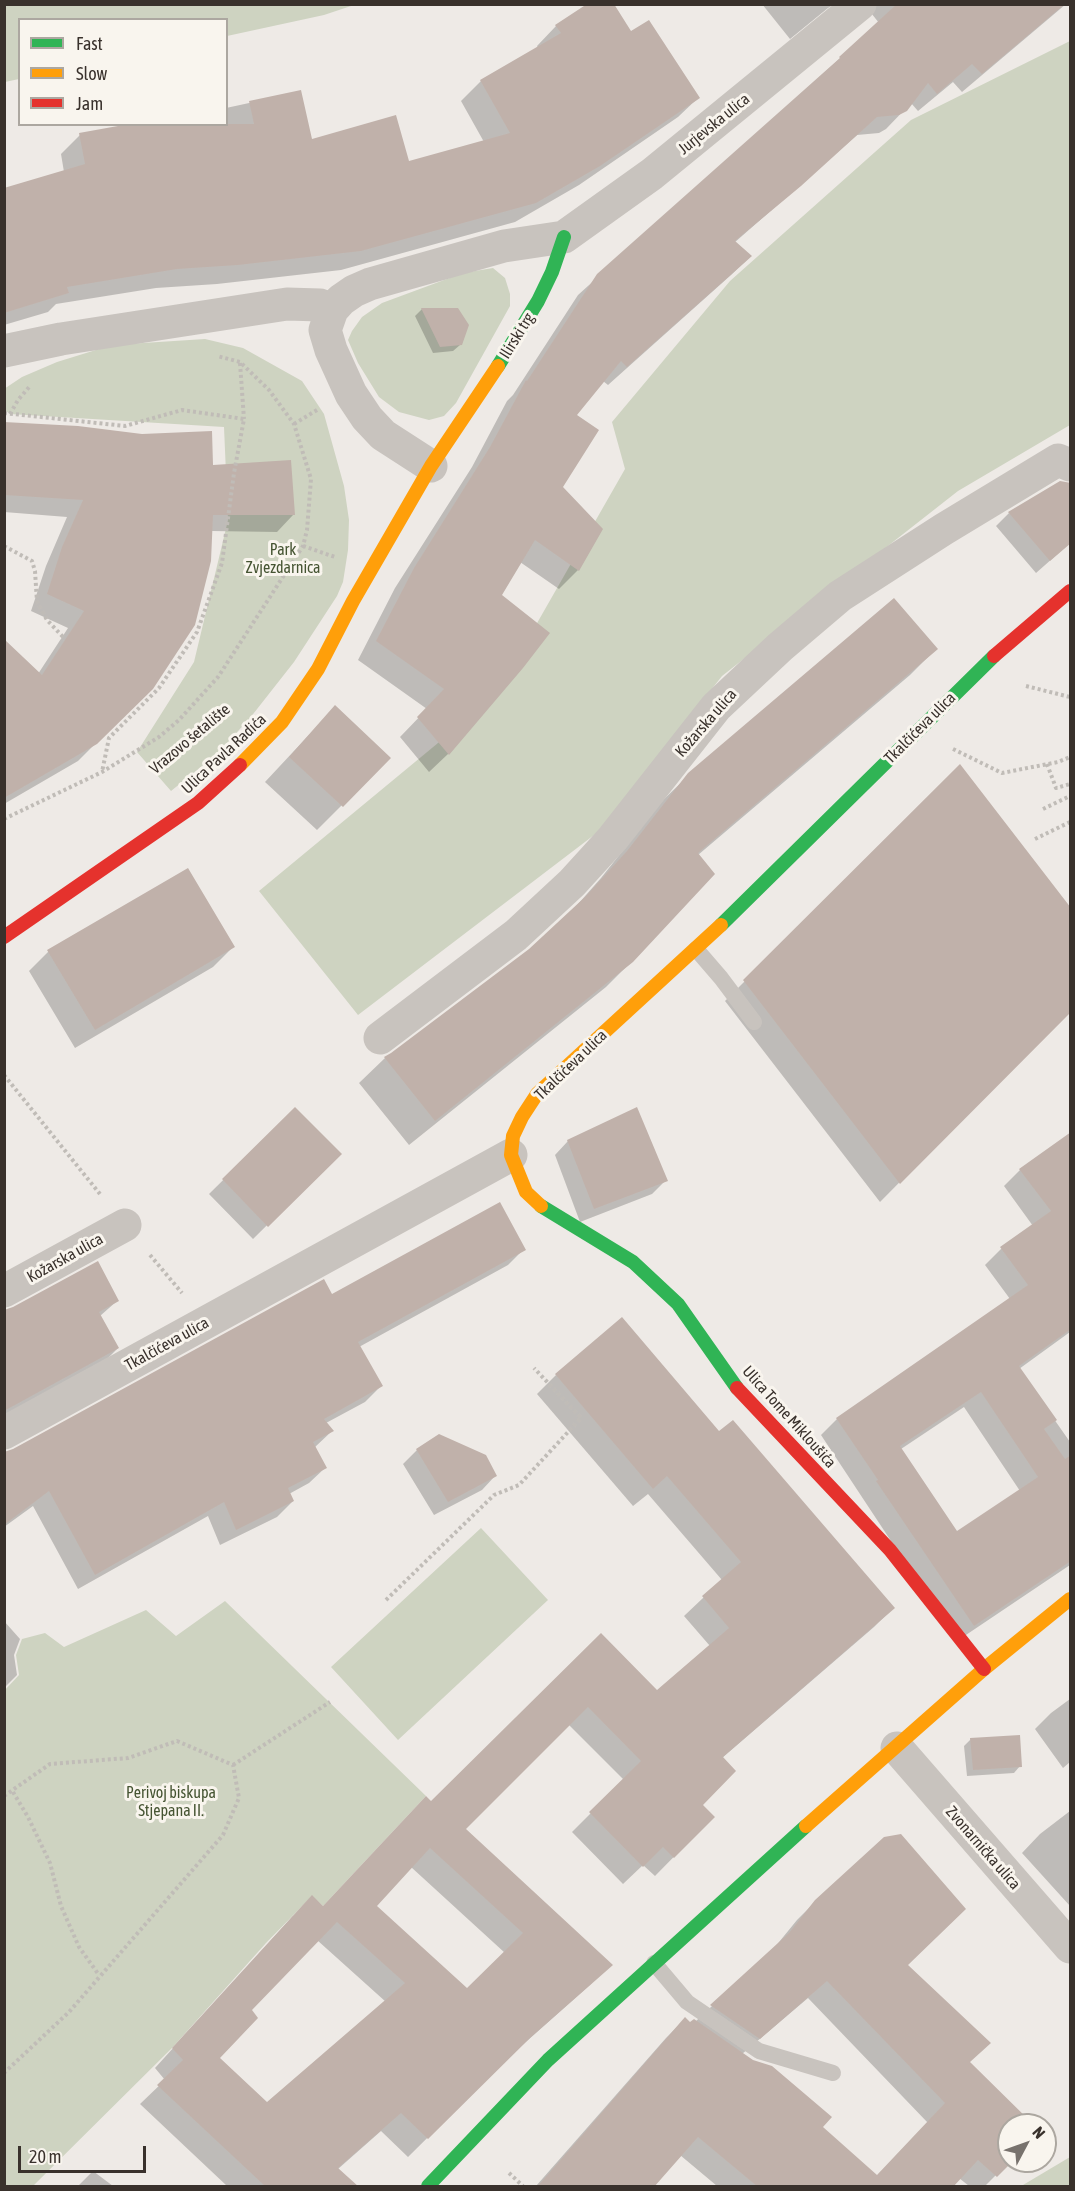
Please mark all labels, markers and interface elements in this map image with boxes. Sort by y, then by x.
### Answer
legend [18,18,228,126]
text: Fast [76,33,103,54]
text: Slow [76,63,107,84]
street label: Jurjevska ulica [674,89,754,159]
text: Jam [76,93,103,114]
street label: Ilirski trg [495,309,539,363]
park label: Park Zvjezdarnica [246,540,320,578]
street label: Kožarska ulica [671,685,741,761]
street label: Tkalčićeva ulica [880,688,960,768]
street label: Vrazovo šetalište [146,700,234,778]
street label: Ulica Pavla Radića [178,710,270,798]
street label: Tkalčićeva ulica [531,1026,611,1104]
street label: Kožarska ulica [24,1229,106,1287]
street label: Tkalčićeva ulica [122,1313,212,1375]
street label: Ulica Tome Mikloušića [738,1362,840,1472]
park label: Perivoj biskupa Stjepana II. [126,1783,216,1821]
street label: Zvonarnička ulica [942,1802,1024,1894]
north arrow [997,2113,1057,2173]
text: N [1029,2123,1049,2142]
scale bar [21,2134,148,2172]
text: 20 m [29,2146,61,2167]

